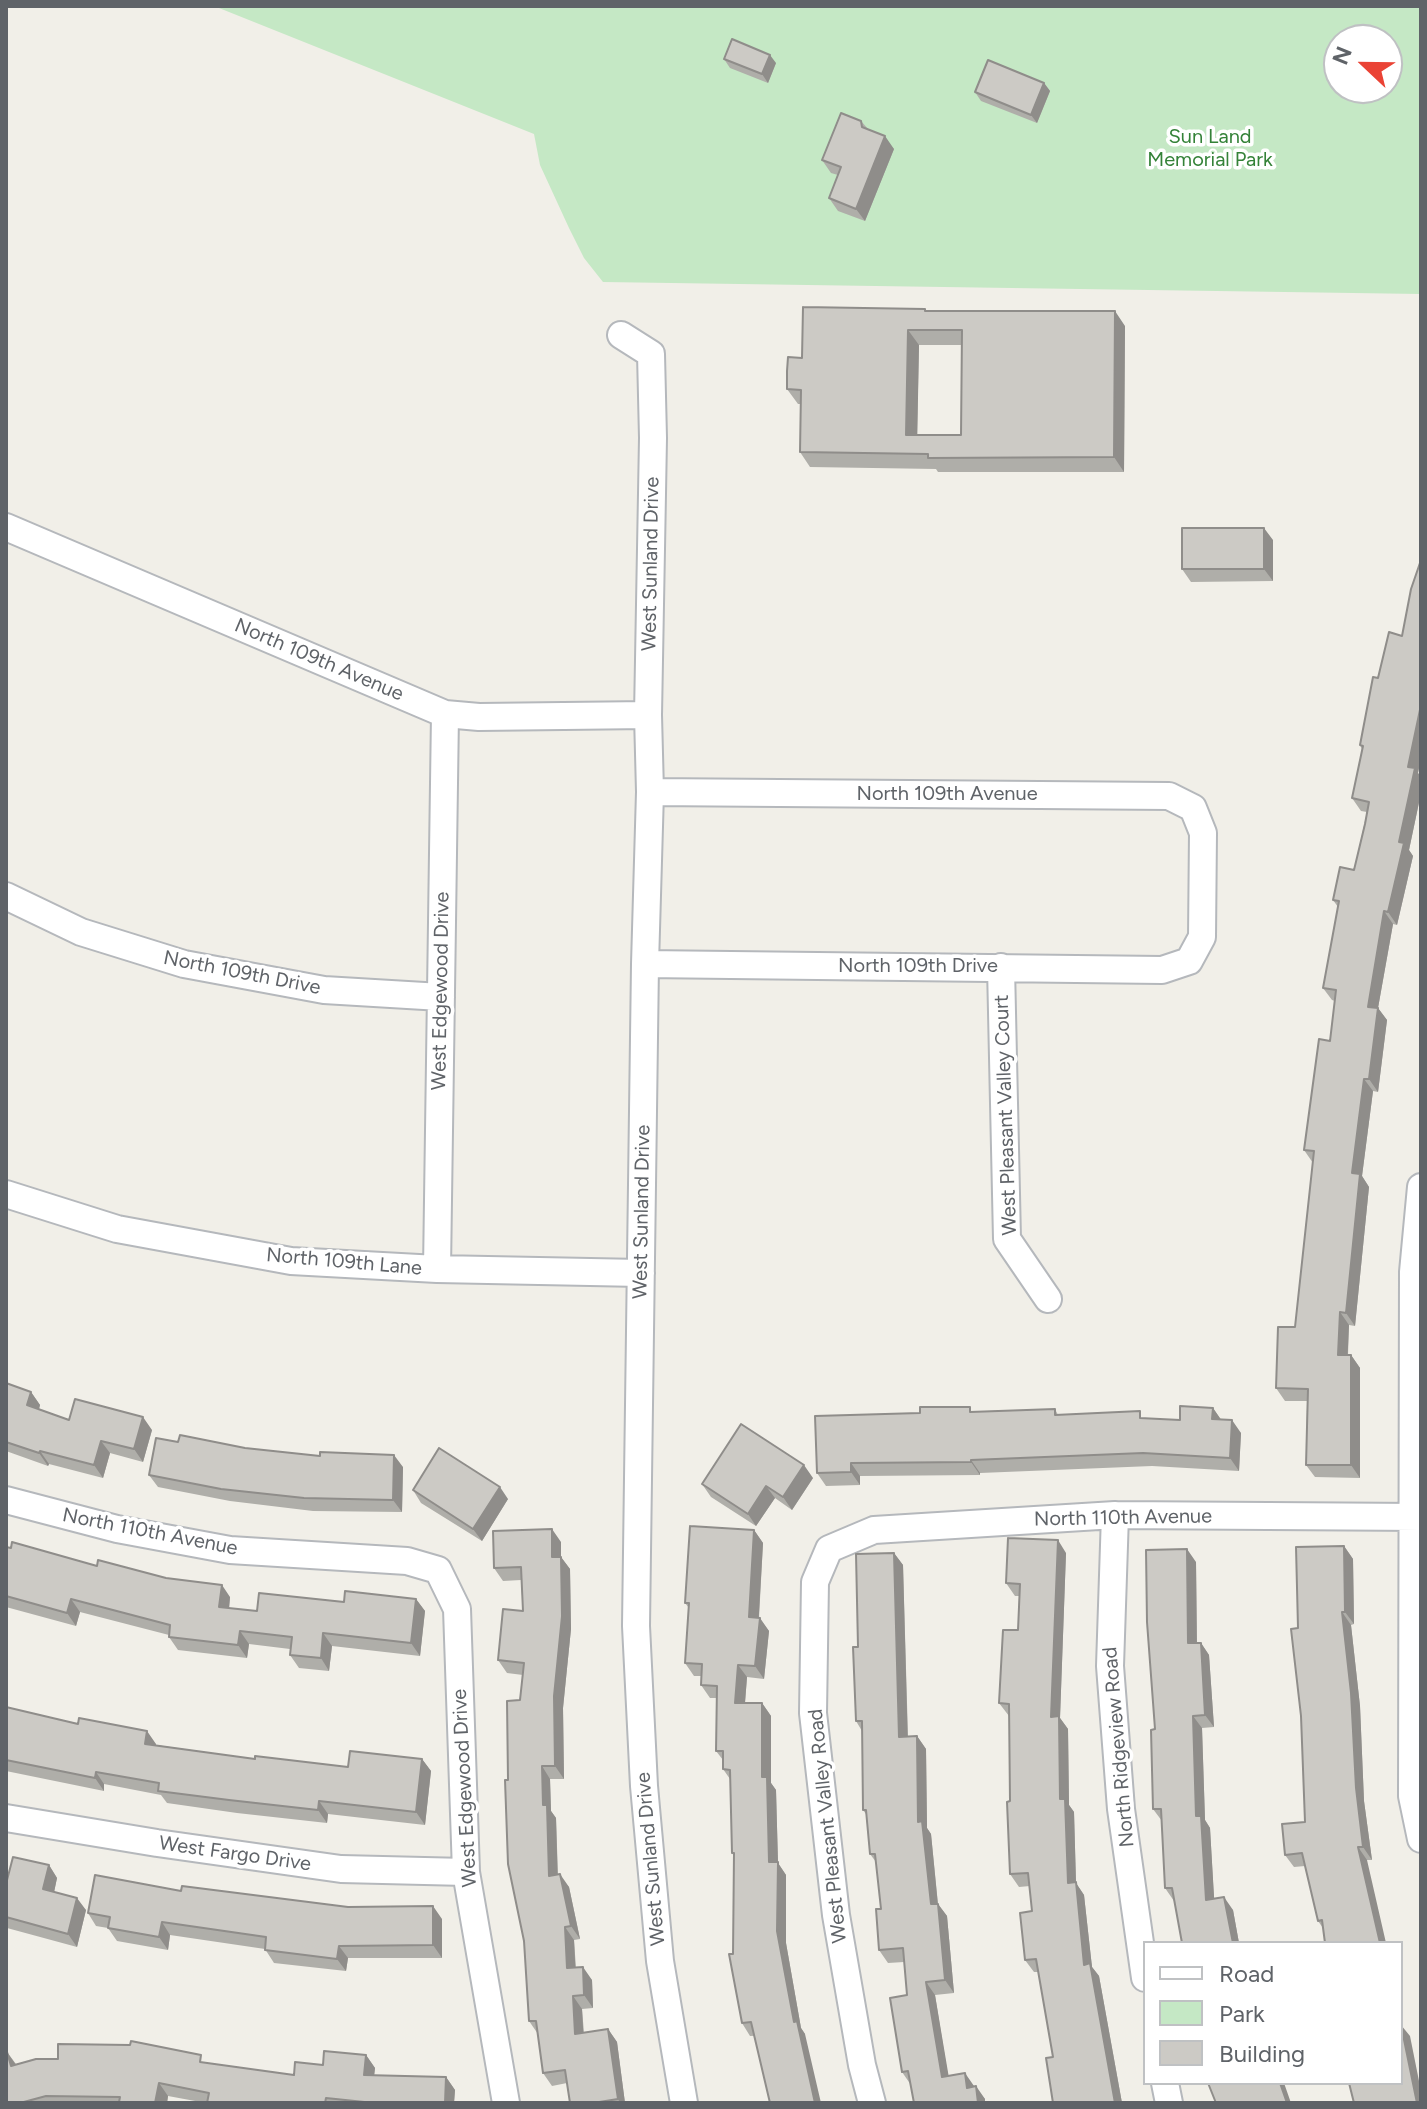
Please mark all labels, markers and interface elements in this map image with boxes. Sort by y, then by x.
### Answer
north arrow [1323,24,1403,104]
text: N [1326,43,1358,69]
park label: Sun Land Memorial Park [1147,125,1273,172]
street label: West Sunland Drive [637,477,665,651]
street label: North 109th Avenue [231,614,407,706]
street label: North 109th Avenue [856,782,1038,806]
street label: West Edgewood Drive [427,891,455,1091]
street label: North 109th Drive [161,946,323,1000]
street label: North 109th Drive [838,954,998,978]
street label: West Pleasant Valley Court [990,994,1022,1236]
street label: West Sunland Drive [628,1125,656,1299]
street label: North 109th Lane [265,1243,423,1281]
street label: North 110th Avenue [60,1503,240,1561]
street label: North 110th Avenue [1034,1504,1212,1532]
street label: North Ridgeview Road [1098,1646,1140,1848]
street label: West Edgewood Drive [448,1688,482,1888]
street label: West Pleasant Valley Road [804,1708,852,1944]
street label: West Sunland Drive [631,1771,671,1947]
street label: West Fargo Drive [157,1831,313,1877]
legend [1143,1941,1403,2085]
text: Road [1219,1959,1274,1988]
text: Park [1219,1999,1265,2028]
text: Building [1219,2039,1305,2068]

